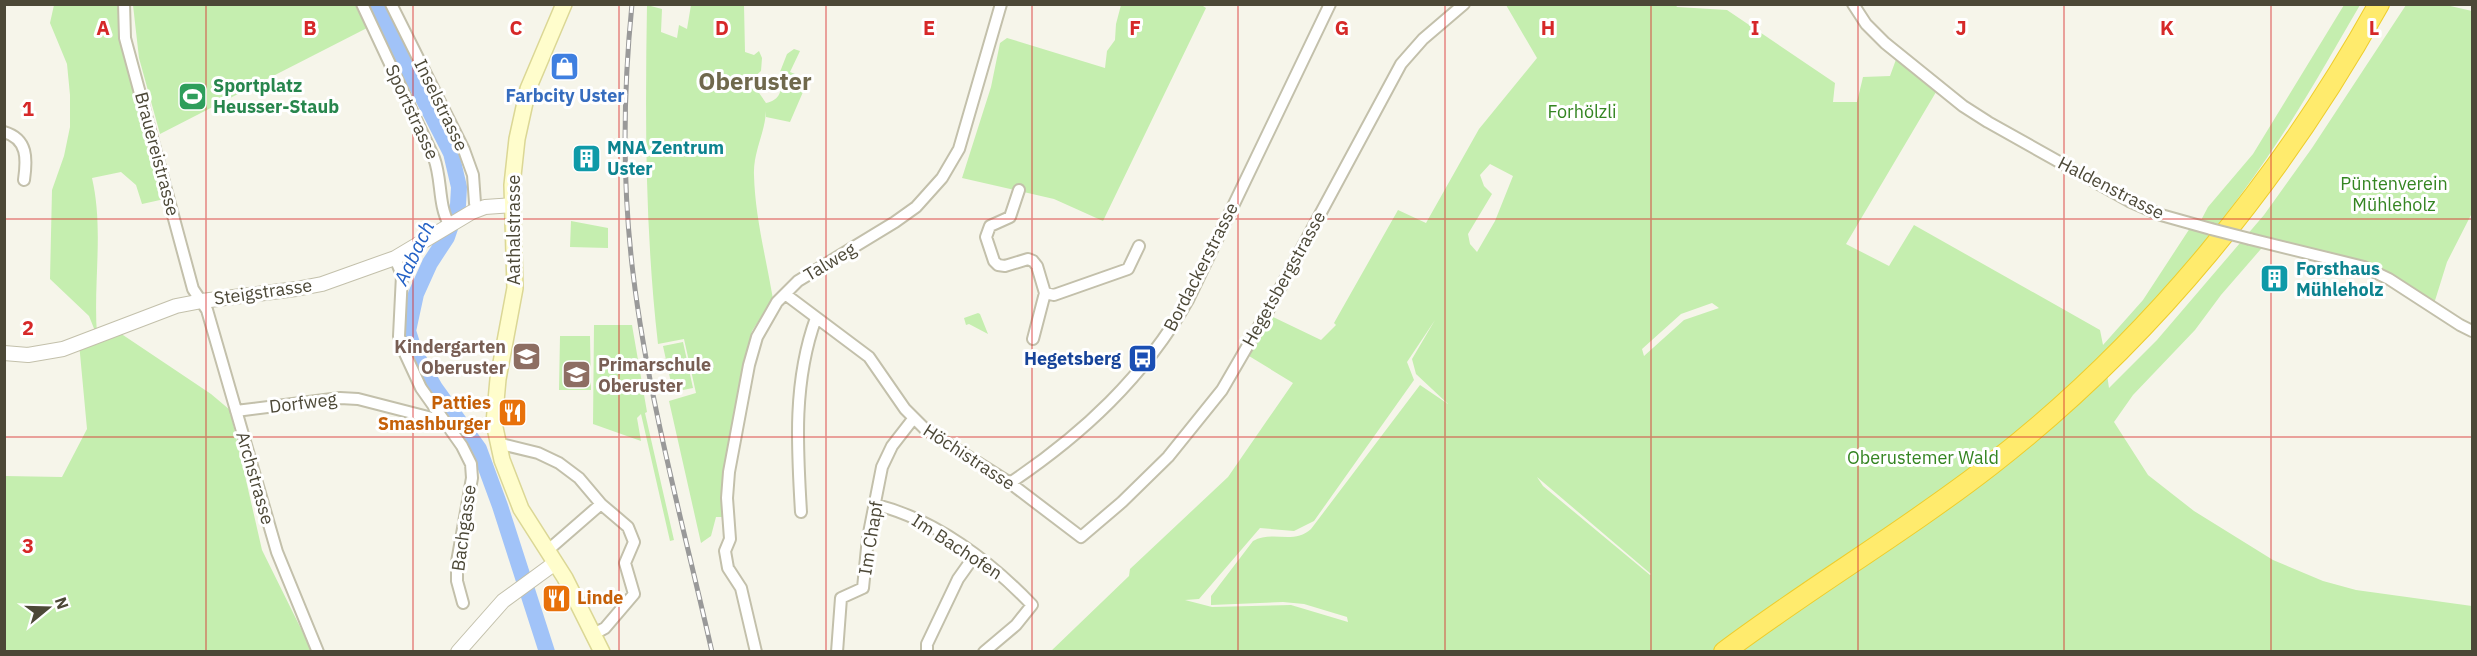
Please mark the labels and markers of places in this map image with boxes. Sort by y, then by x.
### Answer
shop icon: Farbcity Uster [549,51,581,83]
place label: Sportplatz Heusser-Staub [213,74,339,118]
sports icon: Sportplatz Heusser-Staub [176,80,208,112]
place label: Farbcity Uster [505,84,625,107]
place label: MNA Zentrum Uster [607,136,724,180]
building icon: MNA Zentrum Uster [570,142,602,174]
place label: Forsthaus Mühleholz [2296,257,2384,301]
building icon: Forsthaus Mühleholz [2259,263,2291,295]
place label: Kindergarten Oberuster [394,335,506,379]
school or university icon: Kindergarten Oberuster [511,341,543,373]
bus stop icon: Hegetsberg [1126,343,1158,375]
place label: Hegetsberg [1024,347,1121,370]
place label: Primarschule Oberuster [598,353,711,397]
school or university icon: Primarschule Oberuster [561,359,593,391]
place label: Patties Smashburger [378,391,491,435]
restaurant icon: Patties Smashburger [496,397,528,429]
restaurant icon: Linde [540,582,572,614]
place label: Linde [577,586,623,609]

